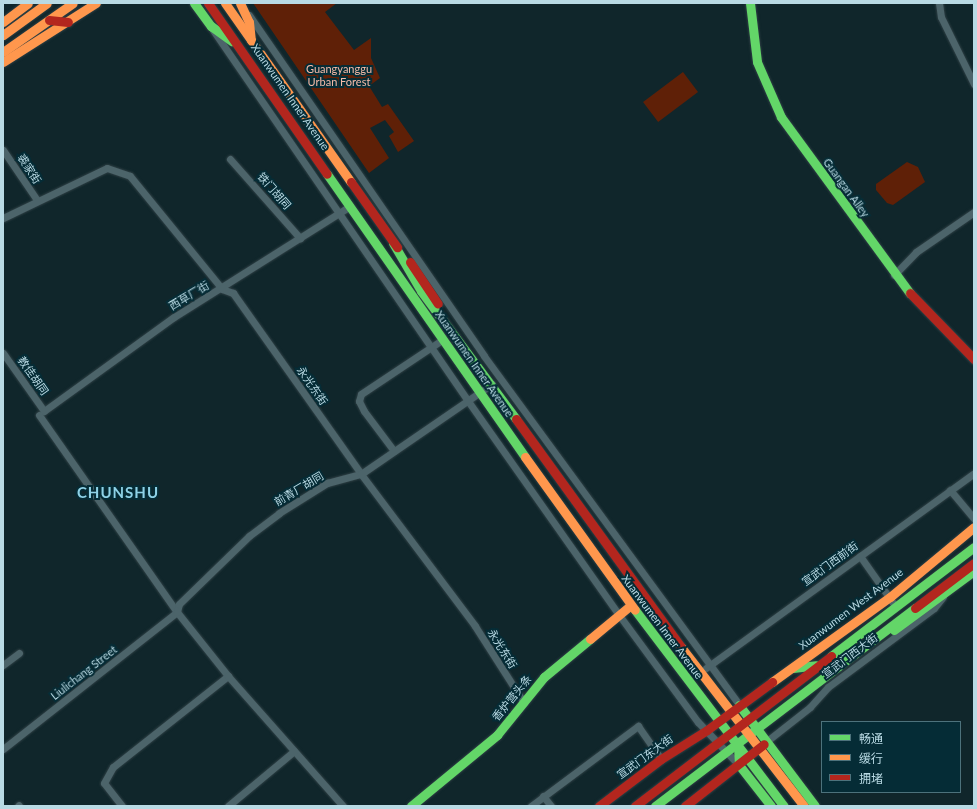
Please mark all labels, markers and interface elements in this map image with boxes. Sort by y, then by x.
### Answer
street label: Xuanwumen Inner Avenue [248,41,332,153]
park label: Guangyanggu Urban Forest [306,63,372,89]
street label: 裘家街 [14,152,44,186]
street label: Guangan Alley [820,156,872,220]
street label: 铁门胡同 [255,170,293,212]
street label: 西草厂街 [167,279,211,313]
street label: Xuanwumen Inner Avenue [432,308,516,420]
street label: 教佳胡同 [15,354,51,398]
street label: 永光东街 [294,364,330,408]
street label: 前青厂胡同 [272,469,326,509]
district label: CHUNSHU [77,484,159,502]
street label: 宣武门西前街 [799,539,861,589]
street label: Xuanwumen West Avenue [796,565,906,653]
street label: Xuanwumen Inner Avenue [618,572,706,682]
street label: 永光东街 [485,627,519,671]
street label: 宣武门西大街 [820,631,880,681]
street label: Liulichang Street [48,643,120,703]
street label: 香炉营头条 [490,672,534,724]
legend [821,721,961,793]
text: 畅通 [859,731,883,746]
street label: 宣武门东大街 [614,732,676,782]
text: 缓行 [859,751,883,766]
text: 拥堵 [859,771,883,786]

